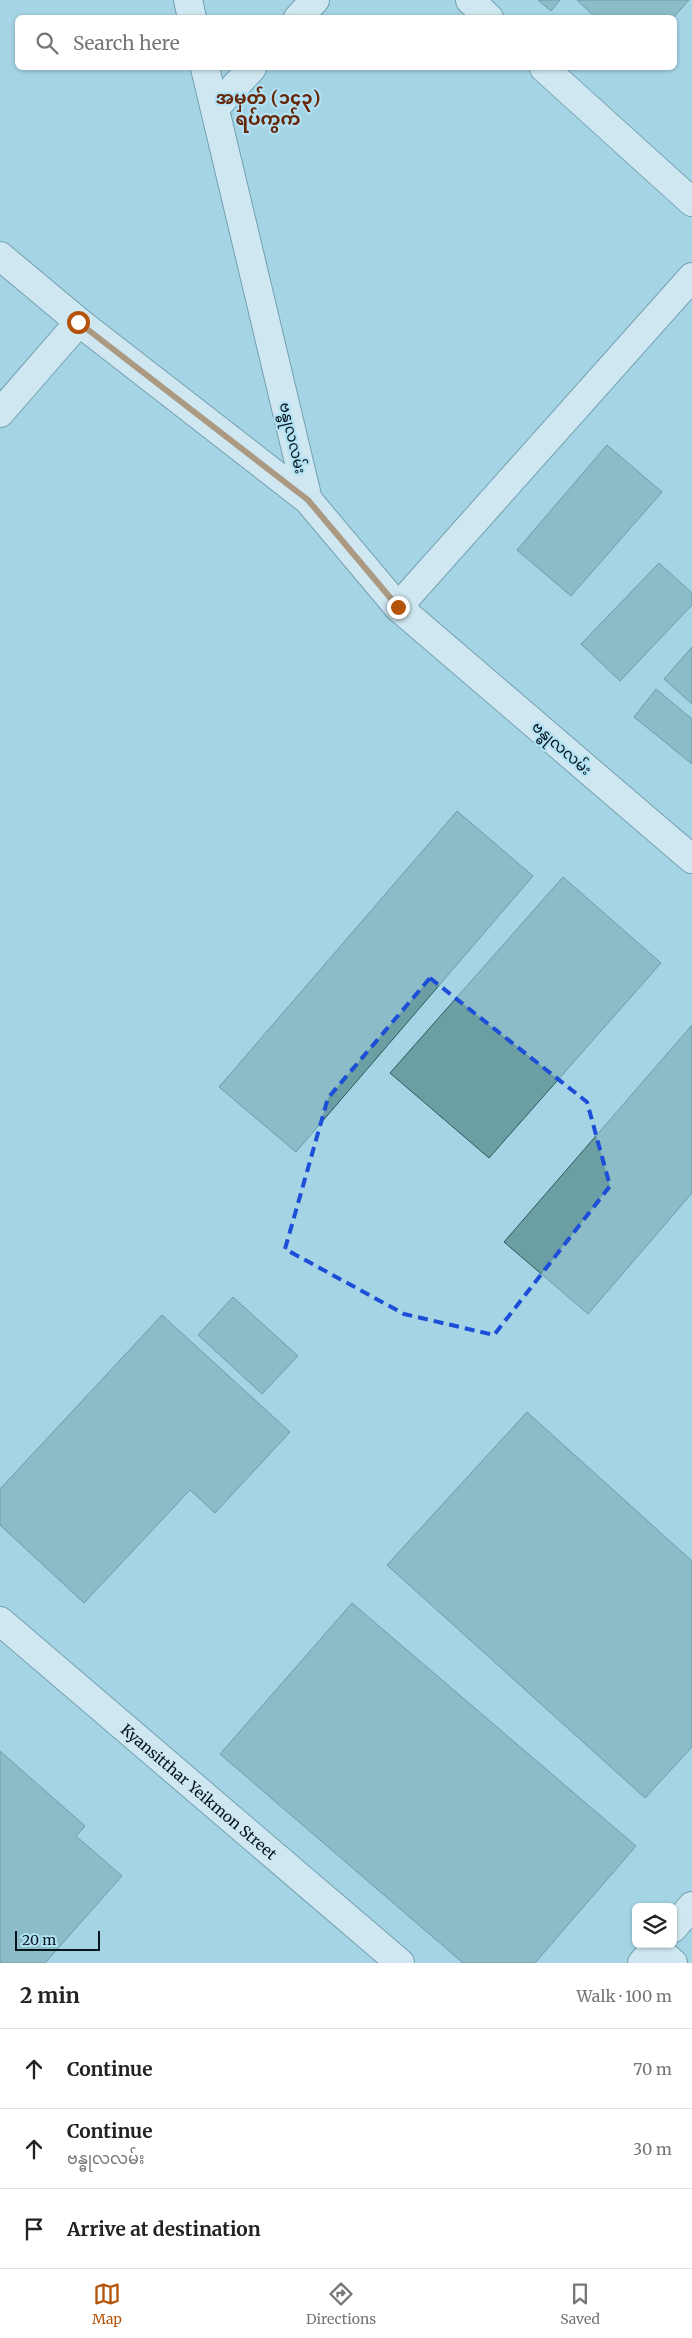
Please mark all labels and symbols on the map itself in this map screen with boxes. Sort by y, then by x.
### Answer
district label: အမှတ် (၁၄၃) ရပ်ကွက် [216,86,320,133]
route start [67,311,90,334]
street label: ဗန္ဓုလလမ်း [272,400,310,476]
route end [387,596,410,619]
street label: ဗန္ဓုလလမ်း [526,717,596,782]
street label: Kyansitthar Yeikmon Street [117,1719,281,1863]
scale bar [15,1928,100,1951]

